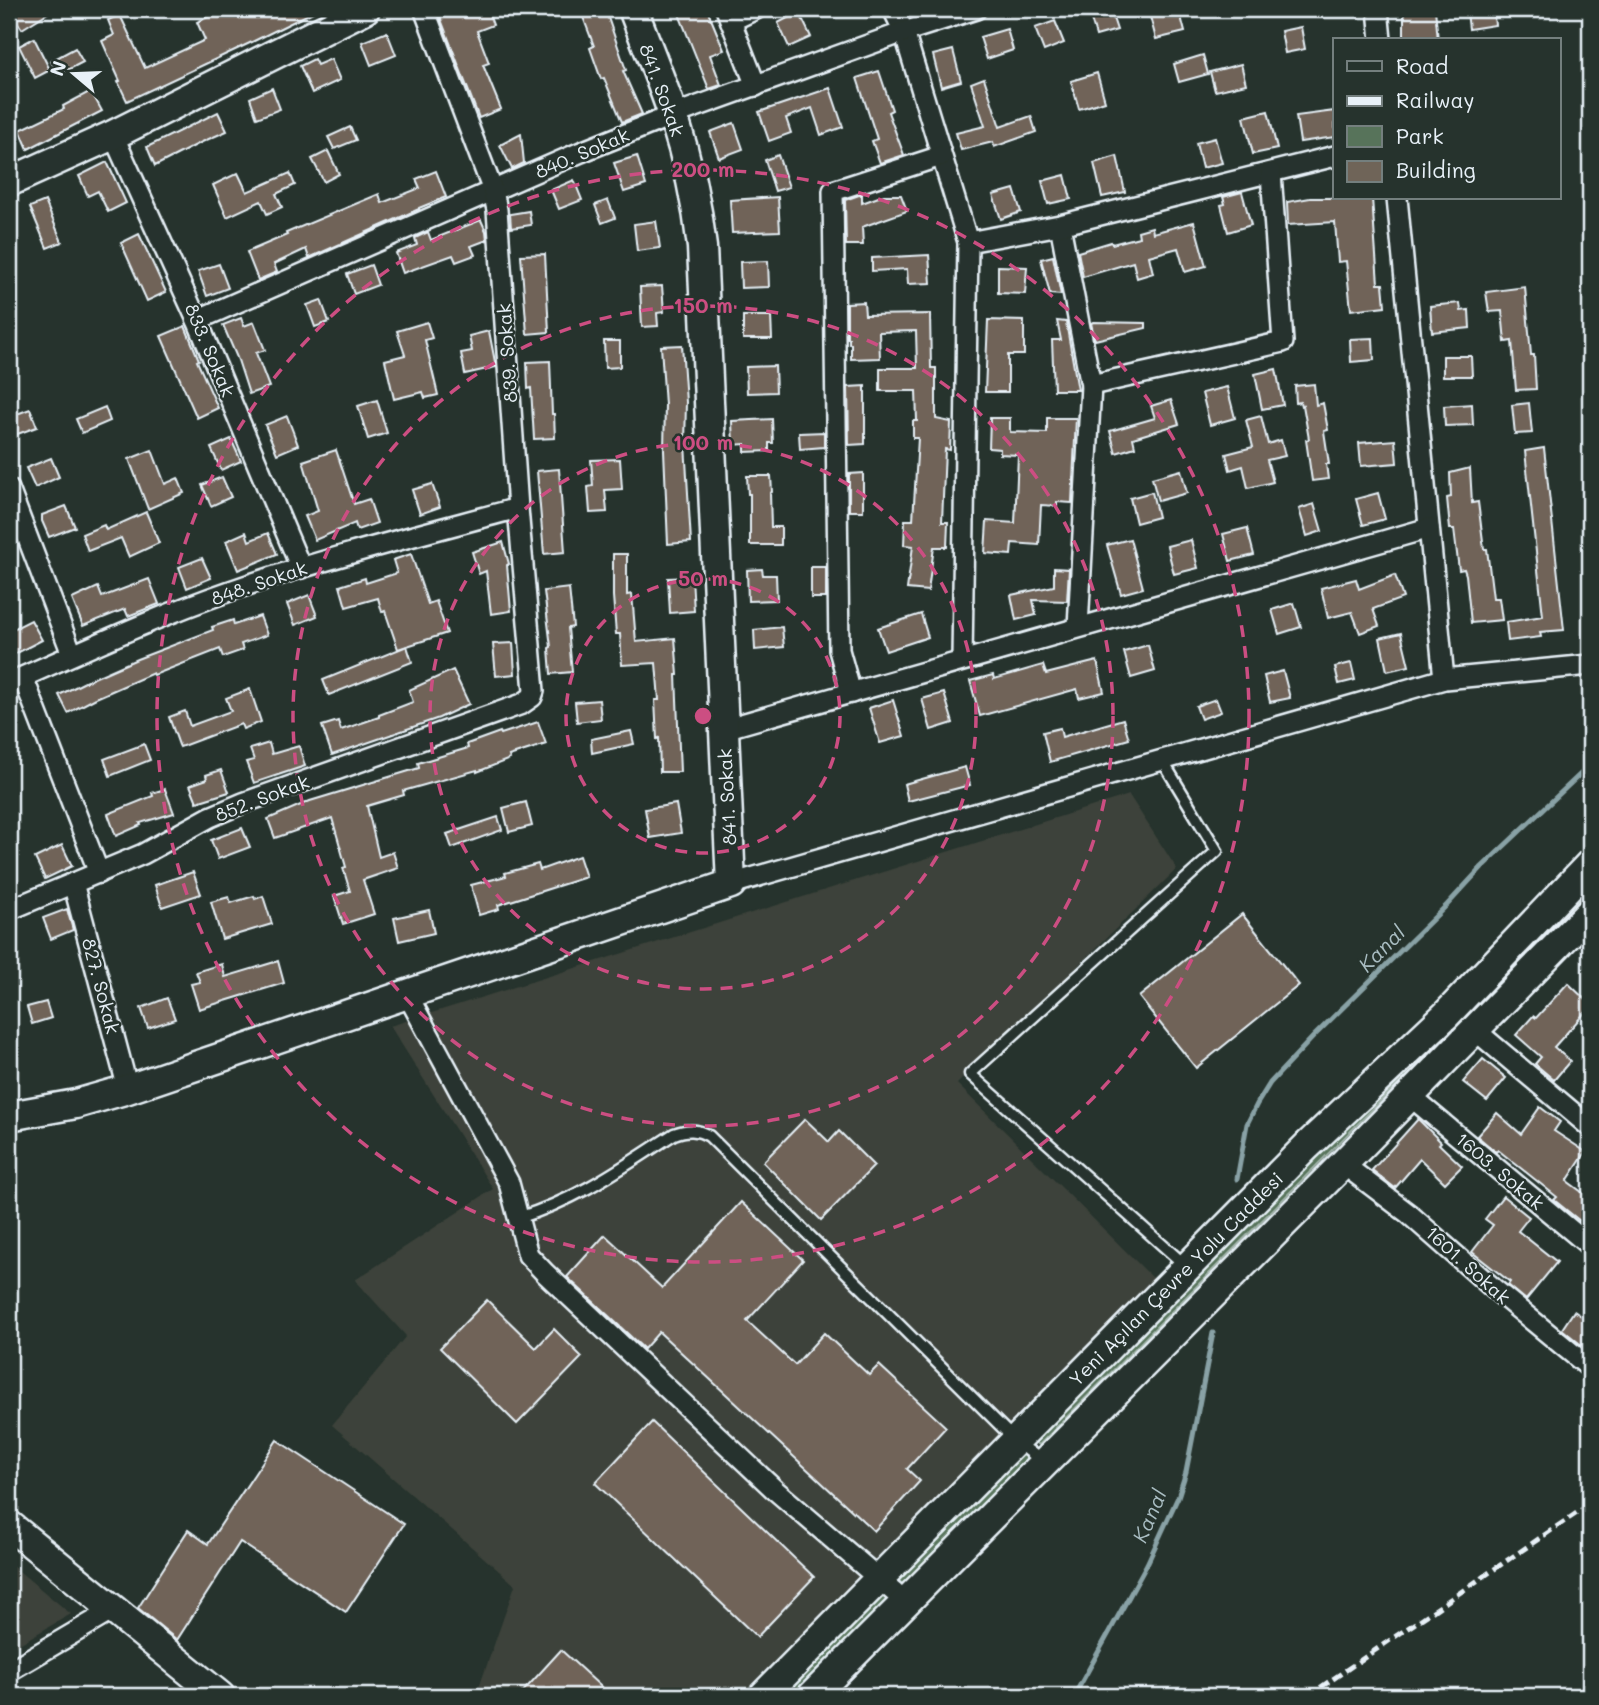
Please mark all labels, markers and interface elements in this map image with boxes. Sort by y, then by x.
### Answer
north arrow [38,38,108,108]
legend [1333,38,1560,200]
street label: 841. Sokak [634,40,691,140]
text: Road [1396,52,1448,79]
text: N [43,57,72,79]
text: Railway [1396,86,1475,113]
street label: 840. Sokak [531,121,633,184]
text: Park [1396,122,1444,149]
text: 200 m [672,155,734,182]
text: Building [1396,156,1476,183]
text: 150 m [673,291,733,318]
street label: 833. Sokak [180,299,241,400]
street label: 839. Sokak [491,303,522,404]
text: 100 m [673,428,733,455]
street label: 848. Sokak [208,554,310,611]
text: 50 m [678,564,728,591]
centre of rings [691,704,715,728]
street label: 841. Sokak [711,748,742,846]
street label: 852. Sokak [211,768,312,827]
water label: Kanal [1352,918,1411,977]
street label: 827. Sokak [77,935,126,1037]
street label: 1603. Sokak [1451,1126,1550,1215]
street label: Yeni Açılan Çevre Yolu Caddesi [1063,1166,1288,1391]
street label: 1601. Sokak [1421,1220,1516,1309]
water label: Kanal [1125,1484,1172,1546]

